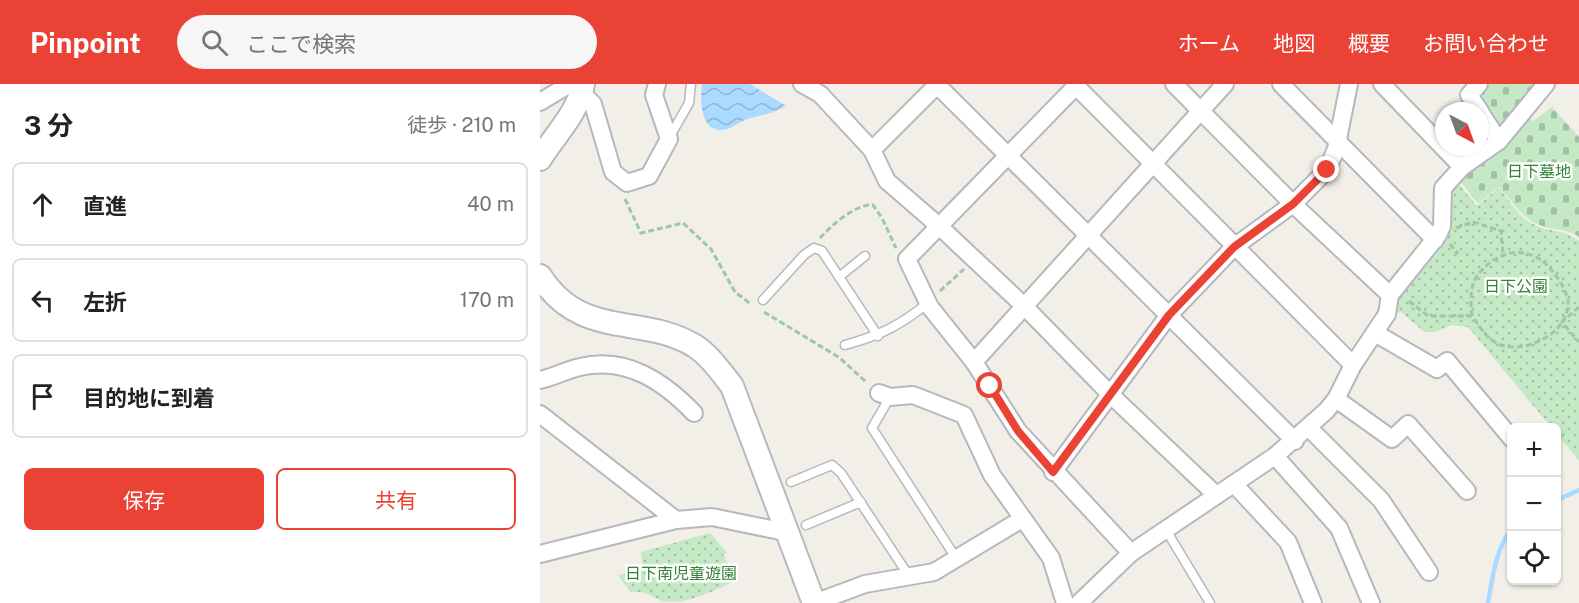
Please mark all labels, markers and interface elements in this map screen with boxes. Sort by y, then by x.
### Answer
search box [177,15,597,69]
text: Pinpoint [30,26,141,59]
icon: search [198,26,231,59]
text: ここで検索 [246,31,356,57]
text: ホーム [1178,31,1240,56]
text: 地図 [1273,31,1315,56]
text: 概要 [1348,31,1390,56]
text: お問い合わせ [1423,31,1549,56]
north arrow [1435,102,1489,156]
text: 3 分 [24,110,73,141]
text: 徒歩 · 210 m [407,113,516,137]
route end [1313,156,1339,182]
park label: 日下墓地 [1507,162,1571,181]
icon: ahead [26,188,59,221]
text: 40 m [467,192,514,216]
text: 直進 [83,193,127,219]
park label: 日下公園 [1484,277,1548,296]
icon: left [26,284,59,317]
text: 170 m [460,288,514,312]
text: 左折 [83,289,127,315]
route start [976,372,1002,398]
icon: arrive [26,380,59,413]
text: 目的地に到着 [83,385,215,411]
map controls [1507,423,1561,585]
button: + [1507,423,1561,477]
button: 保存 [24,468,264,530]
button: 共有 [276,468,516,530]
button: − [1507,477,1561,531]
button: locate [1507,531,1561,585]
park label: 日下南児童遊園 [625,564,737,583]

